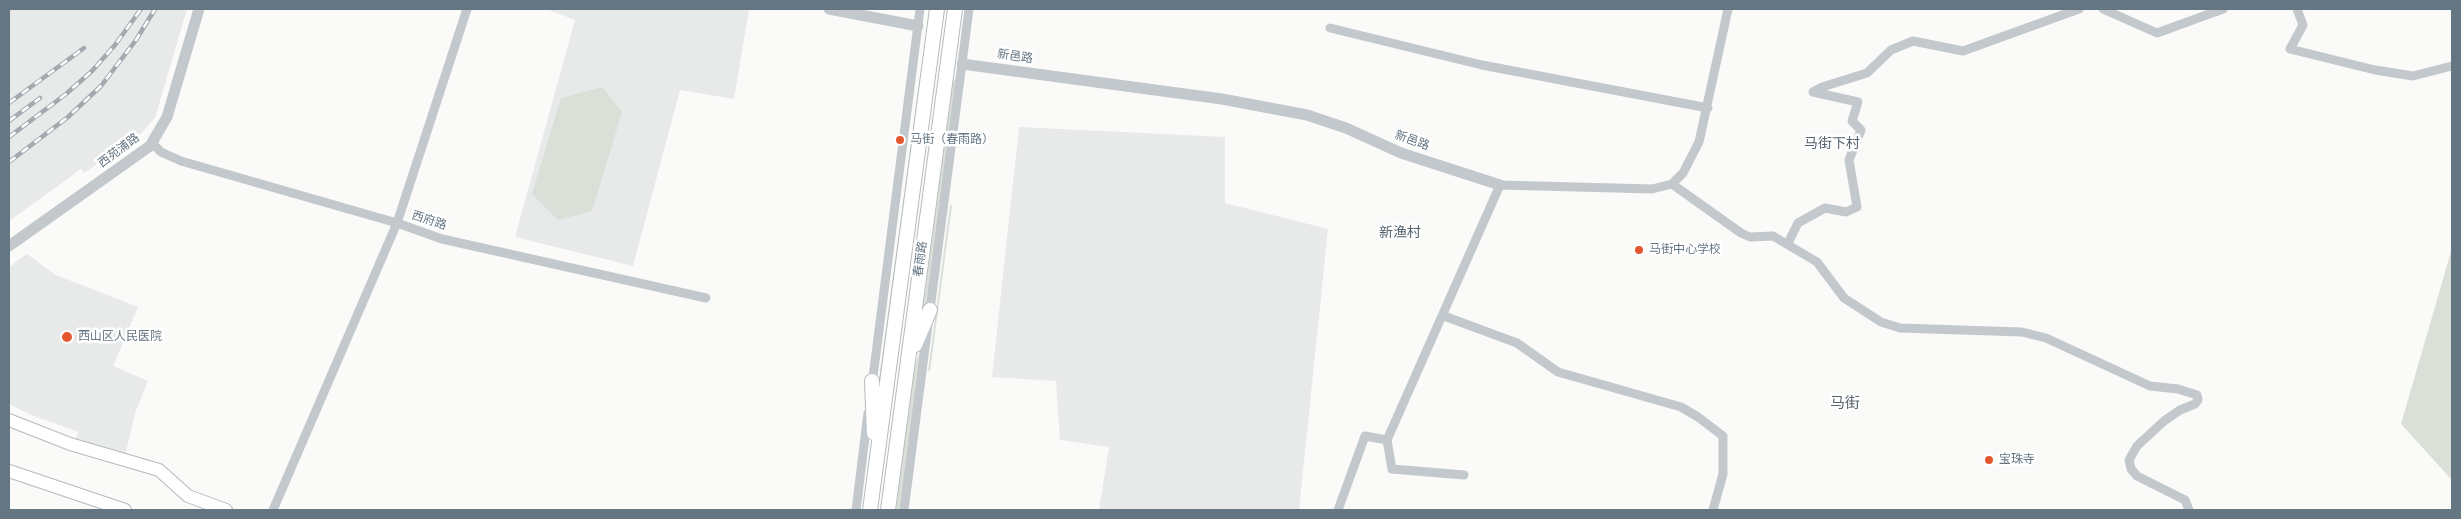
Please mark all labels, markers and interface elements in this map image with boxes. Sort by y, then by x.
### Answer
street label: 新邑路 [996,47,1034,67]
street label: 新邑路 [1393,128,1431,154]
street label: 西苑浦路 [95,131,143,171]
place label: 马街（春雨路） [910,133,994,147]
marker: 马街（春雨路） [894,134,906,146]
district label: 马街下村 [1804,136,1860,152]
street label: 西府路 [410,209,448,233]
district label: 新渔村 [1379,225,1421,241]
street label: 春雨路 [911,240,931,278]
place label: 马街中心学校 [1649,243,1721,257]
marker: 马街中心学校 [1633,244,1645,256]
marker: 西山区人民医院 [60,330,74,344]
place label: 西山区人民医院 [78,330,162,344]
district label: 马街 [1830,395,1860,413]
place label: 宝珠寺 [1999,453,2035,467]
marker: 宝珠寺 [1983,454,1995,466]

